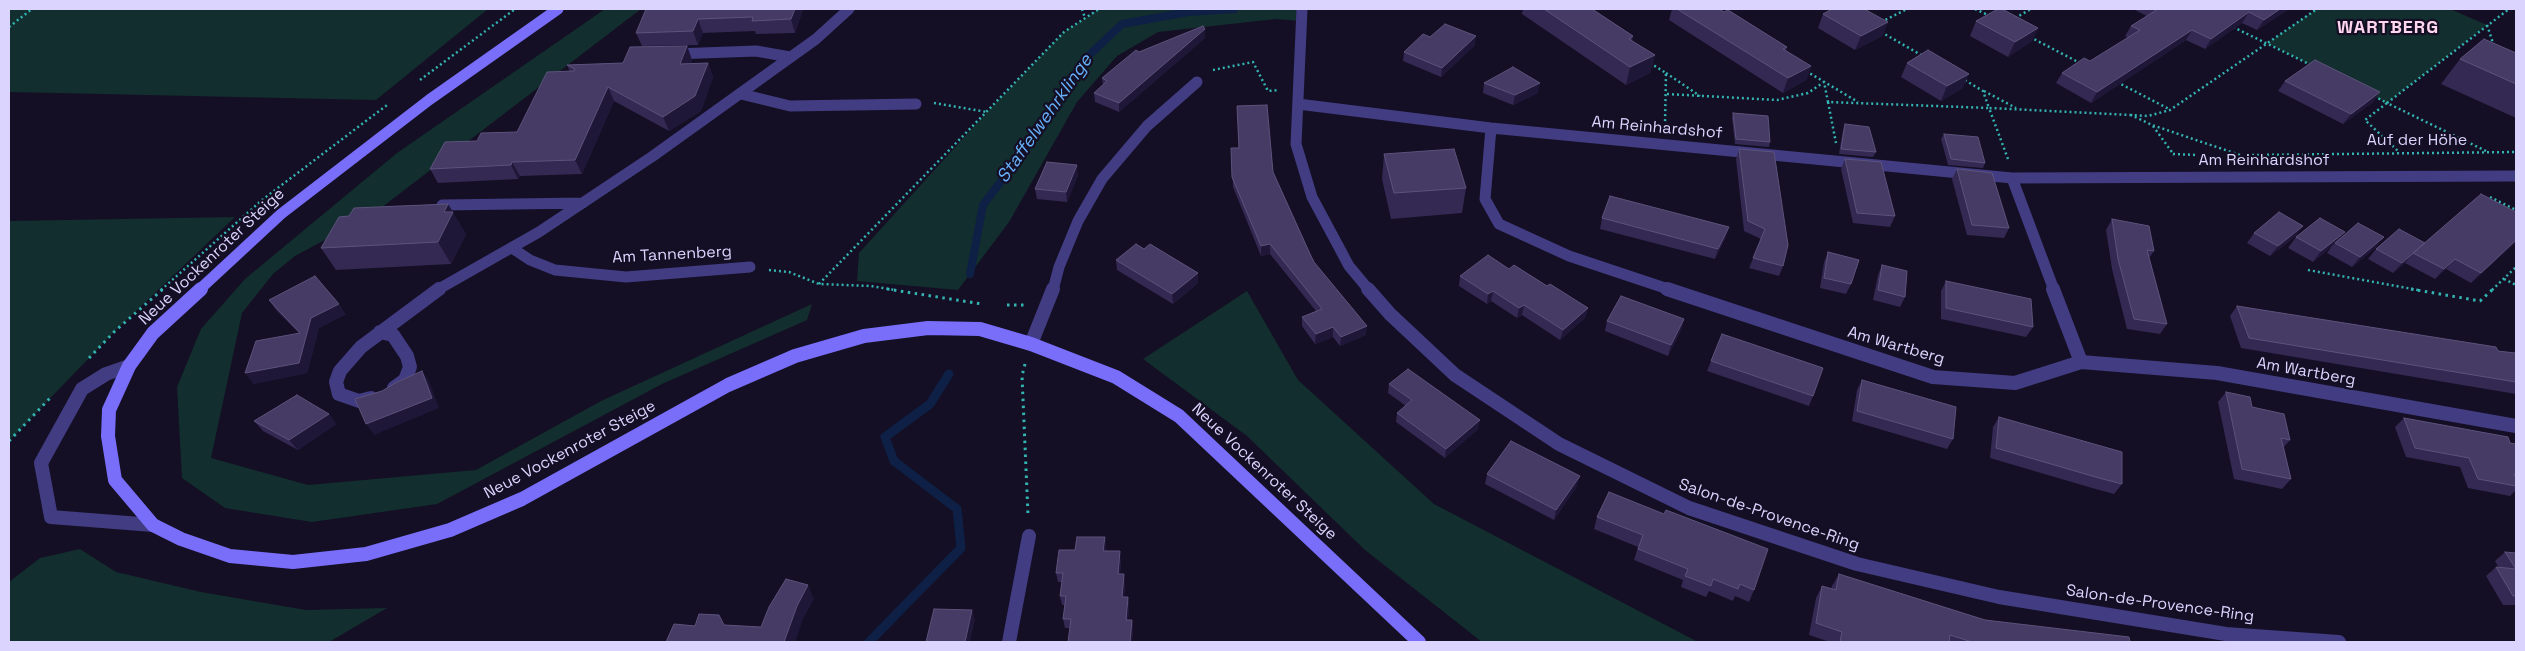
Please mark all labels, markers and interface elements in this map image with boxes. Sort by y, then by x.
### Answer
district label: WARTBERG [2336,17,2440,39]
water label: Staffelwehrklinge [993,51,1097,187]
street label: Am Reinhardshof [1591,113,1723,143]
street label: Auf der Höhe [2367,131,2467,151]
street label: Am Reinhardshof [2198,151,2330,171]
street label: Neue Vockenroter Steige [135,185,289,329]
street label: Am Tannenberg [612,242,732,268]
street label: Am Wartberg [1845,323,1947,369]
street label: Am Wartberg [2255,354,2357,390]
street label: Neue Vockenroter Steige [481,397,659,503]
street label: Neue Vockenroter Steige [1187,400,1341,544]
street label: Salon-de-Provence-Ring [1676,475,1862,555]
street label: Salon-de-Provence-Ring [2065,581,2255,627]

